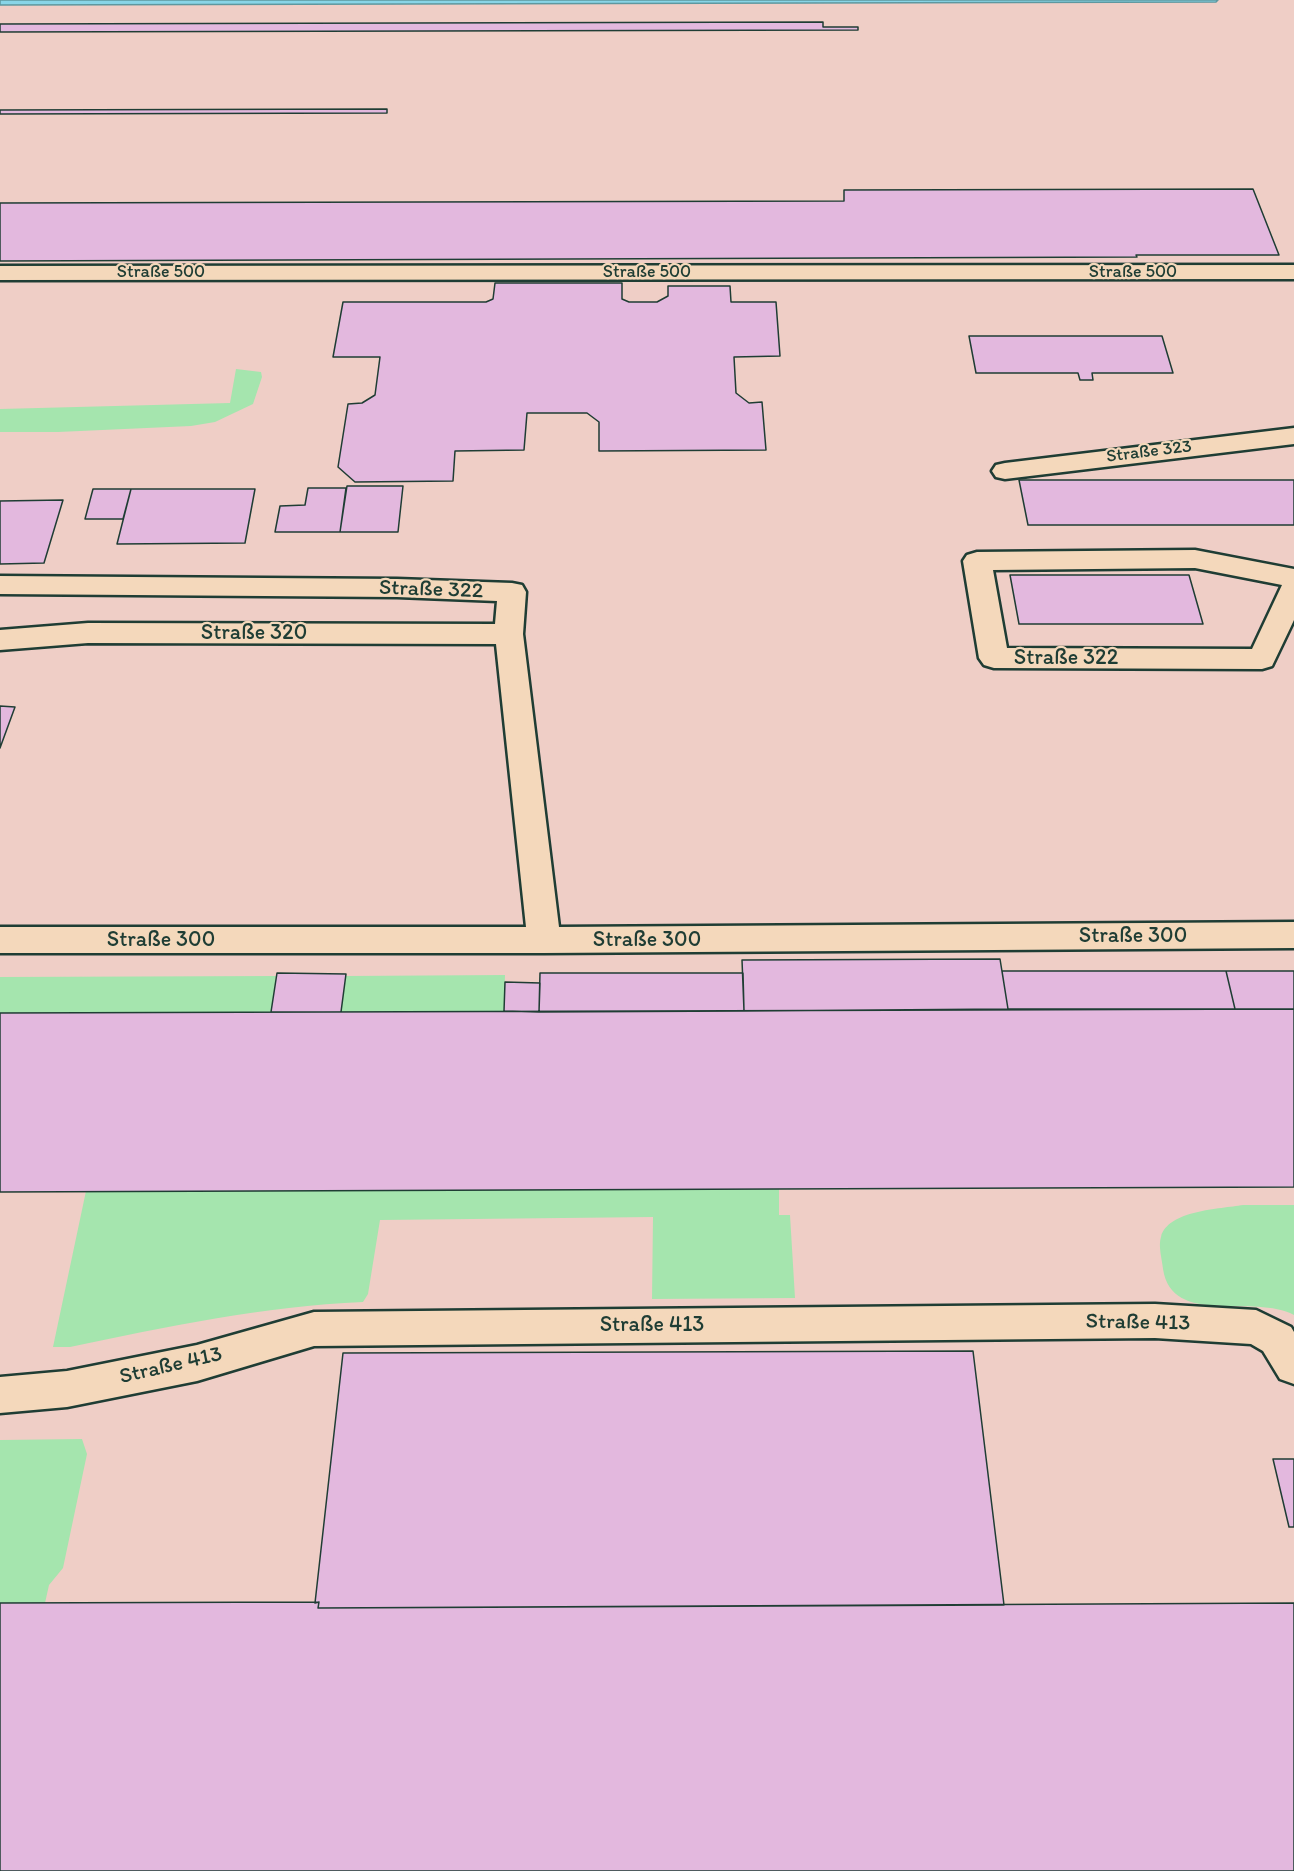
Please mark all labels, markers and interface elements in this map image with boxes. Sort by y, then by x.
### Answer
street label: Straße 500 [117,261,205,283]
street label: Straße 500 [603,261,691,283]
street label: Straße 500 [1089,261,1177,283]
street label: Straße 323 [1105,436,1193,468]
street label: Straße 322 [378,575,484,605]
street label: Straße 320 [201,620,307,646]
street label: Straße 322 [1014,645,1118,671]
street label: Straße 300 [1079,923,1187,949]
street label: Straße 300 [107,927,215,953]
street label: Straße 300 [593,927,701,953]
street label: Straße 413 [1085,1309,1191,1337]
street label: Straße 413 [600,1312,704,1338]
street label: Straße 413 [117,1341,225,1391]

